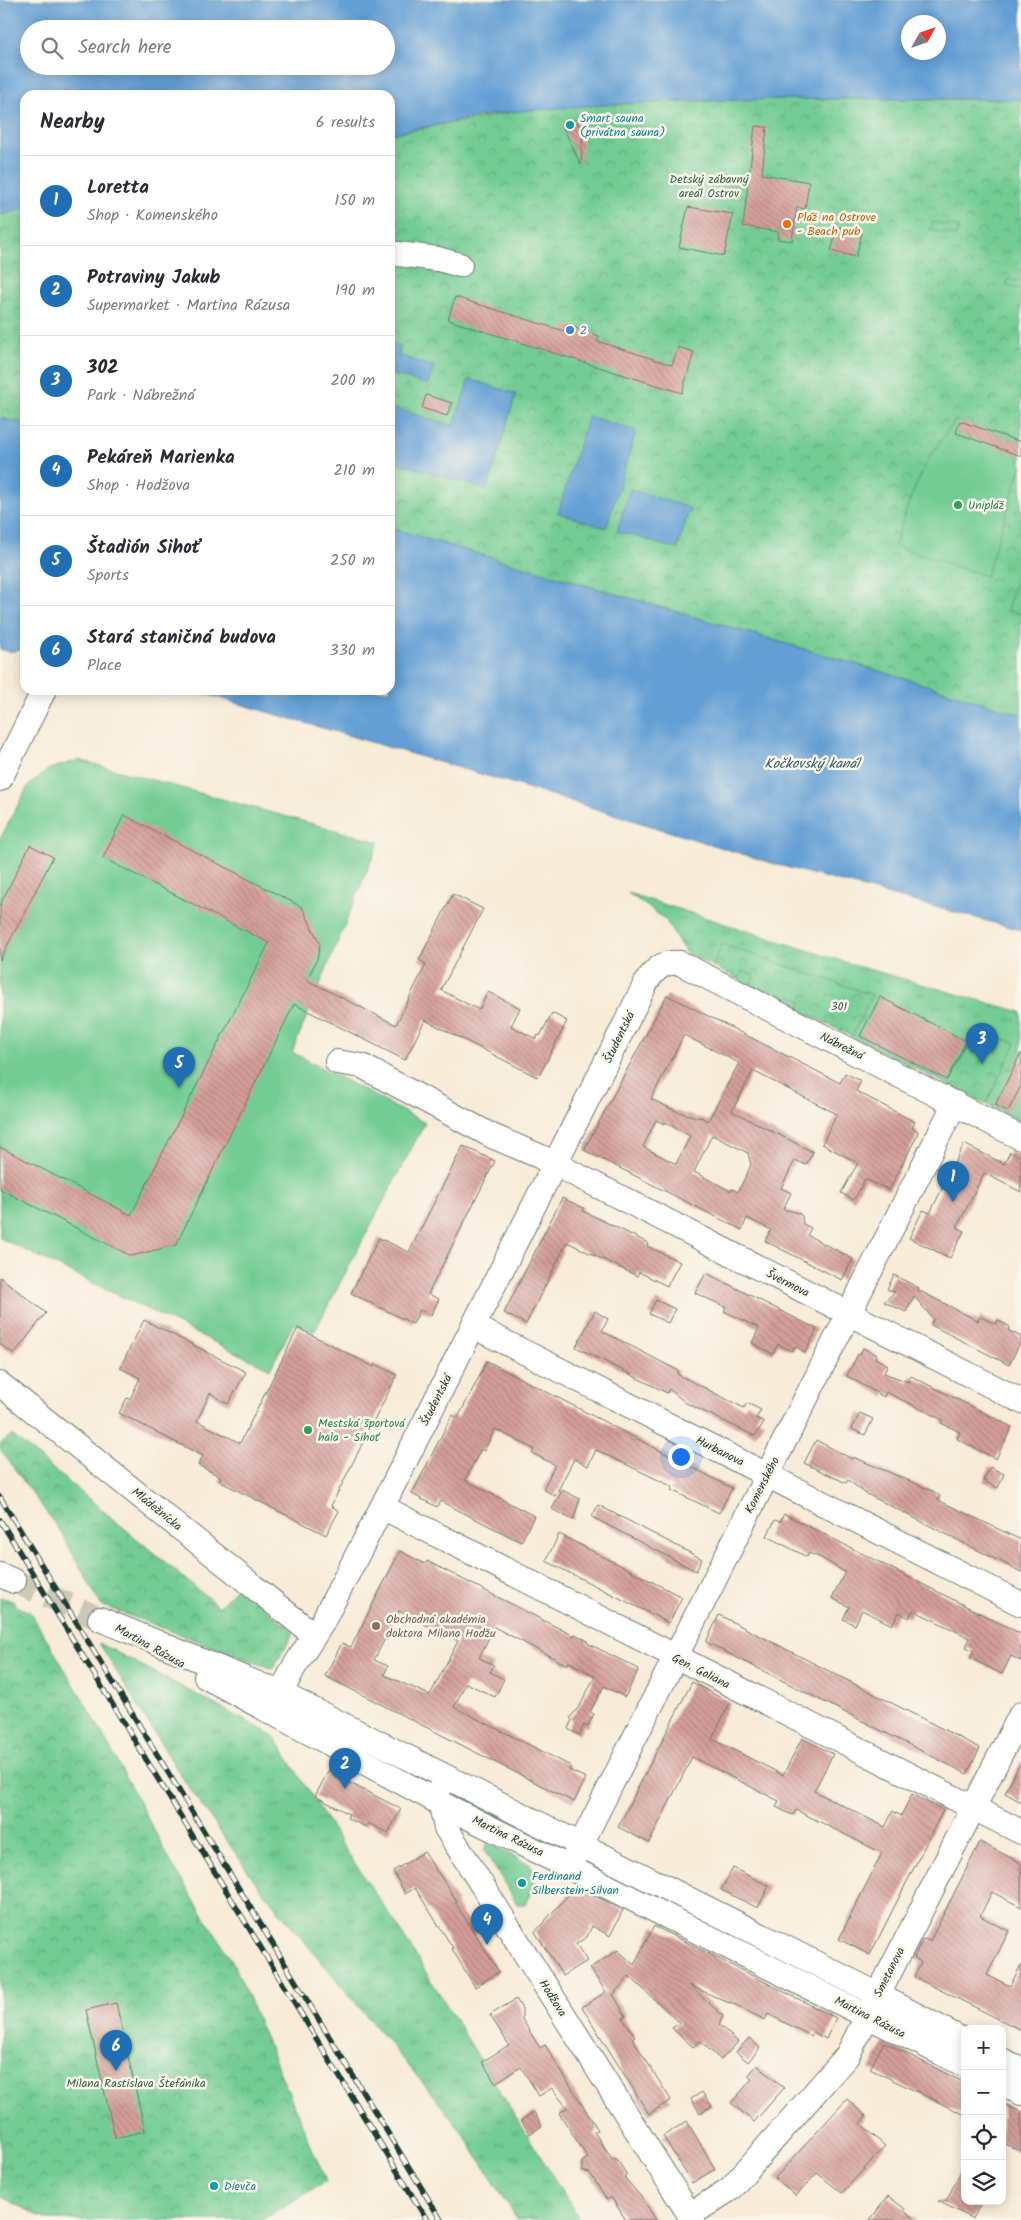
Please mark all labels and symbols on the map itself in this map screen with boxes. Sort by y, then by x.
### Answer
north arrow [901,15,946,60]
place label: Smart sauna (privátna sauna) [580,109,665,142]
marker: Smart sauna (privátna sauna) [564,119,576,131]
park label: Detský zábavný areál Ostrov [670,170,750,203]
place label: Pláž na Ostrove - Beach pub [797,208,877,241]
marker: Pláž na Ostrove - Beach pub [781,218,793,230]
place label: 2 [580,321,587,340]
marker: 2 [564,324,576,336]
place label: Unipláž [968,496,1005,515]
marker: Unipláž [952,499,964,511]
water label: Kočkovský kanál [764,753,862,775]
park label: 301 [831,997,848,1016]
street label: Študentská [599,1007,641,1066]
pin: 3 [966,1023,998,1064]
street label: Nábrežná [817,1027,868,1066]
pin: 5 [163,1047,195,1088]
pin: 1 [937,1161,969,1202]
street label: Švermova [763,1264,813,1303]
street label: Študentská [415,1370,458,1429]
place label: Mestská športová hala - Sihoť [318,1414,406,1447]
marker: Mestská športová hala - Sihoť [302,1424,314,1436]
street label: Hurbanova [692,1431,748,1472]
your location [668,1444,694,1470]
street label: Komenského [740,1453,785,1517]
street label: Mládežnícka [127,1483,186,1536]
place label: Obchodná akadémia doktora Milana Hodžu [386,1610,496,1643]
street label: Martina Rázusa [111,1619,189,1674]
marker: Obchodná akadémia doktora Milana Hodžu [370,1620,382,1632]
street label: Gen. Goliana [668,1649,733,1694]
pin: 2 [329,1748,361,1789]
street label: Martina Rázusa [469,1811,547,1862]
place label: Ferdinand Silberstein-Silvan [532,1867,619,1900]
marker: Ferdinand Silberstein-Silvan [516,1877,528,1889]
pin: 4 [471,1904,503,1945]
street label: Smetanova [869,1943,910,2001]
street label: Hodžova [534,1976,572,2021]
street label: Martina Rázusa [831,1991,909,2044]
pin: 6 [100,2030,132,2071]
park label: Milana Rastislava Štefánika [66,2074,206,2093]
place label: Dievča [224,2177,256,2196]
marker: Dievča [208,2180,220,2192]

